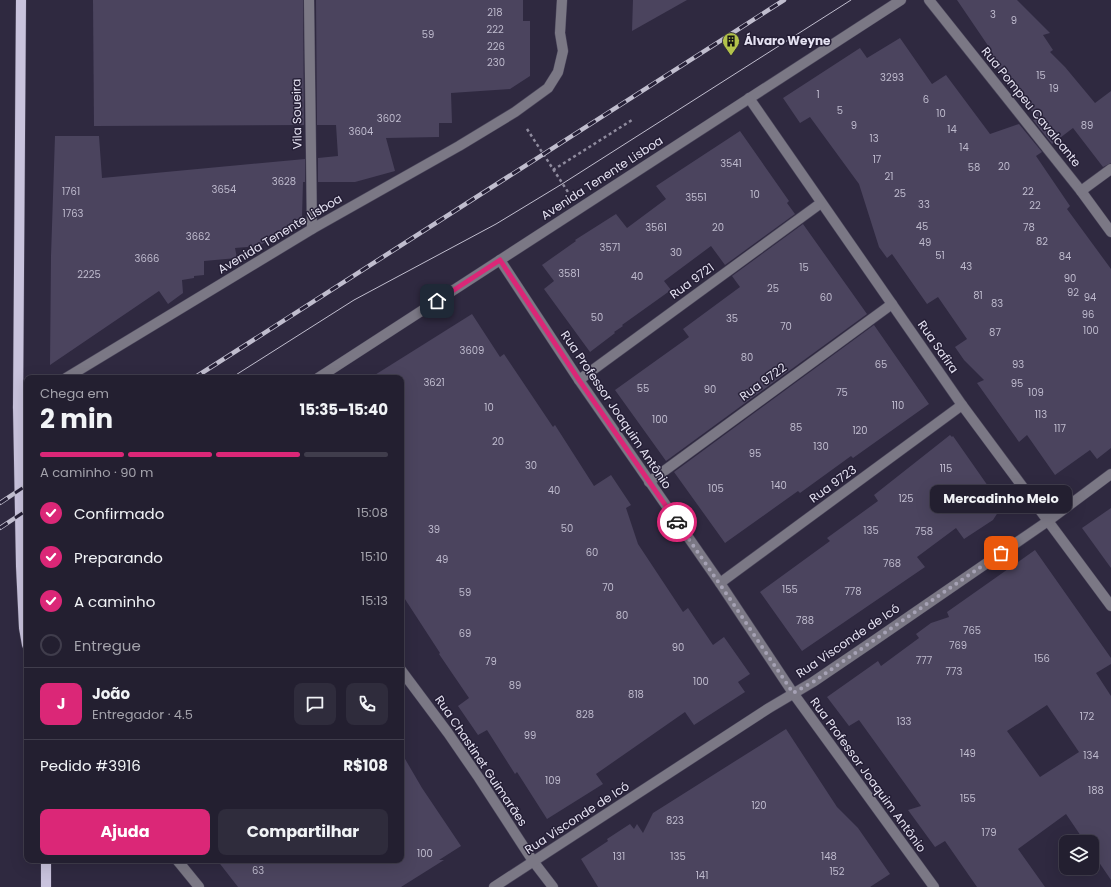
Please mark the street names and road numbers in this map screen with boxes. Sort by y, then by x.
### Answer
street label: Rua Pompeu Cavalcante [978,43,1085,170]
street label: Vila Soueira [287,79,306,150]
street label: Avenida Tenente Lisboa [537,132,666,223]
street label: Avenida Tenente Lisboa [214,190,345,278]
street label: Rua 9721 [666,259,717,303]
street label: Rua Safira [914,317,963,377]
street label: Rua Professor Joaquim Antônio [557,327,676,492]
street label: Rua 9722 [736,359,790,404]
street label: Rua 9723 [806,461,860,506]
street label: Rua Visconde de Icó [793,599,903,682]
street label: Rua Chastinet Guimarães [431,692,532,829]
street label: Rua Professor Joaquim Antônio [806,694,931,856]
street label: Rua Visconde de Icó [521,777,633,858]

